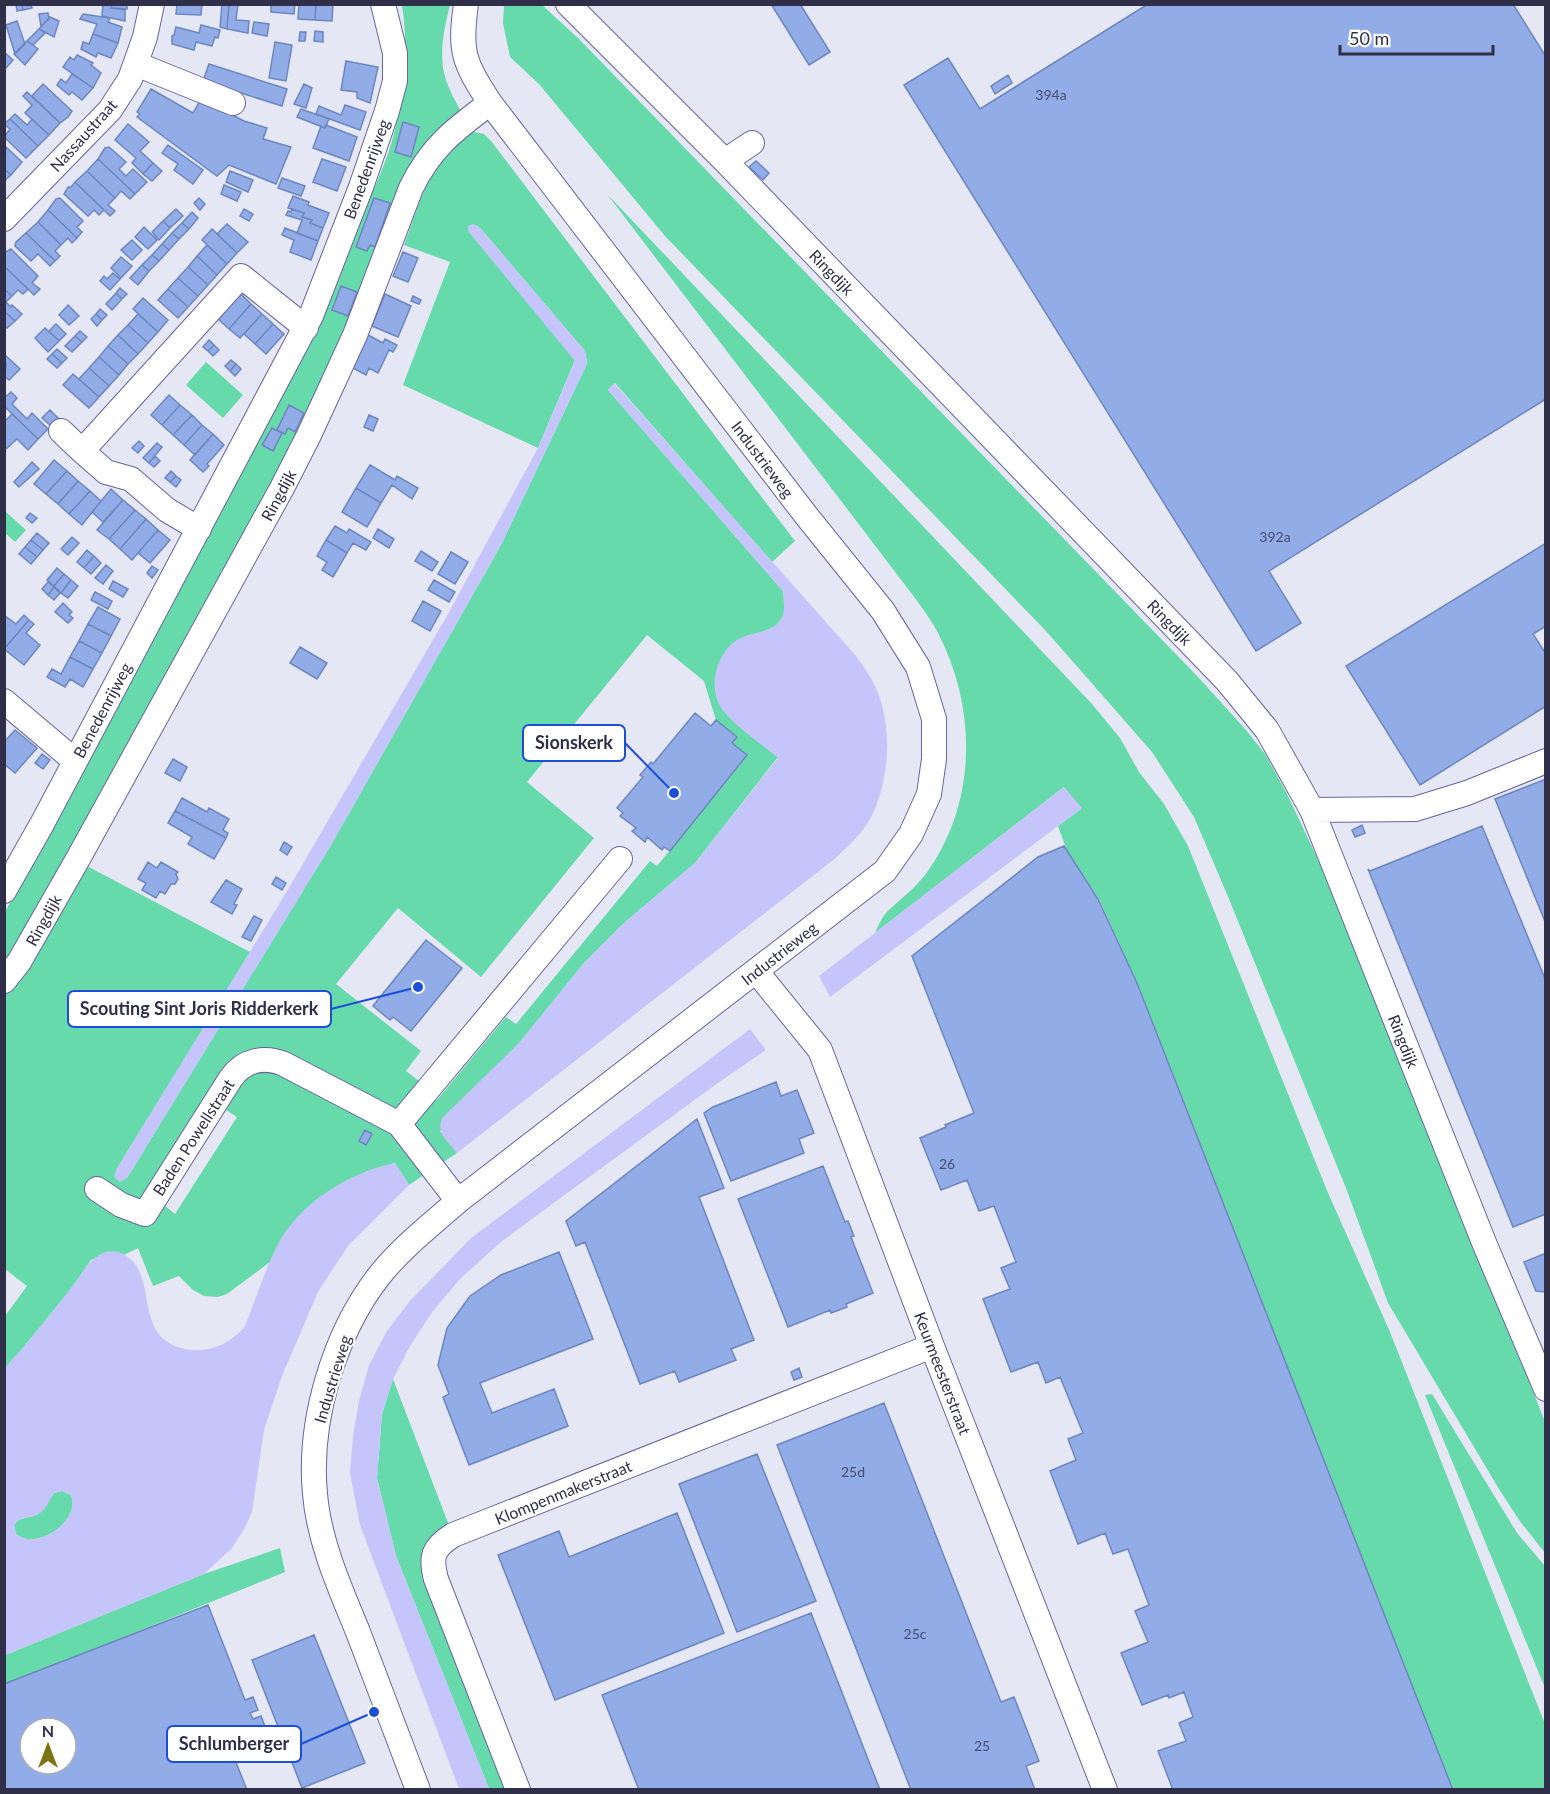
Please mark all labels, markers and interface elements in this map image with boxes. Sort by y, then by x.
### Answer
scale bar [1340,18,1493,56]
text: 50 m [1349,27,1389,49]
house number: 394a [1035,86,1067,103]
street label: Nassaustraat [46,95,121,175]
street label: Benedenrijweg [339,116,393,222]
street label: Ringdijk [806,245,859,299]
street label: Industrieweg [728,417,798,501]
street label: Ringdijk [257,465,300,524]
house number: 392a [1259,528,1291,545]
street label: Ringdijk [1144,595,1197,649]
street label: Benedenrijweg [69,659,135,761]
callout: Sionskerk [523,725,625,761]
text: Sionskerk [535,731,613,753]
street label: Ringdijk [21,890,65,949]
street label: Industrieweg [737,917,821,989]
callout: Scouting Sint Joris Ridderkerk [68,991,331,1027]
text: Scouting Sint Joris Ridderkerk [80,997,319,1019]
street label: Ringdijk [1385,1012,1424,1071]
street label: Baden Powellstraat [148,1075,238,1199]
house number: 26 [939,1155,955,1172]
street label: Keurmeesterstraat [911,1309,975,1437]
street label: Industrieweg [310,1333,354,1425]
street label: Klompenmakerstraat [492,1456,634,1528]
house number: 25d [841,1463,865,1480]
house number: 25c [904,1625,927,1642]
north arrow [18,1716,78,1776]
text: N [42,1721,54,1740]
callout: Schlumberger [167,1726,301,1762]
text: Schlumberger [179,1732,290,1754]
house number: 25 [974,1737,990,1754]

